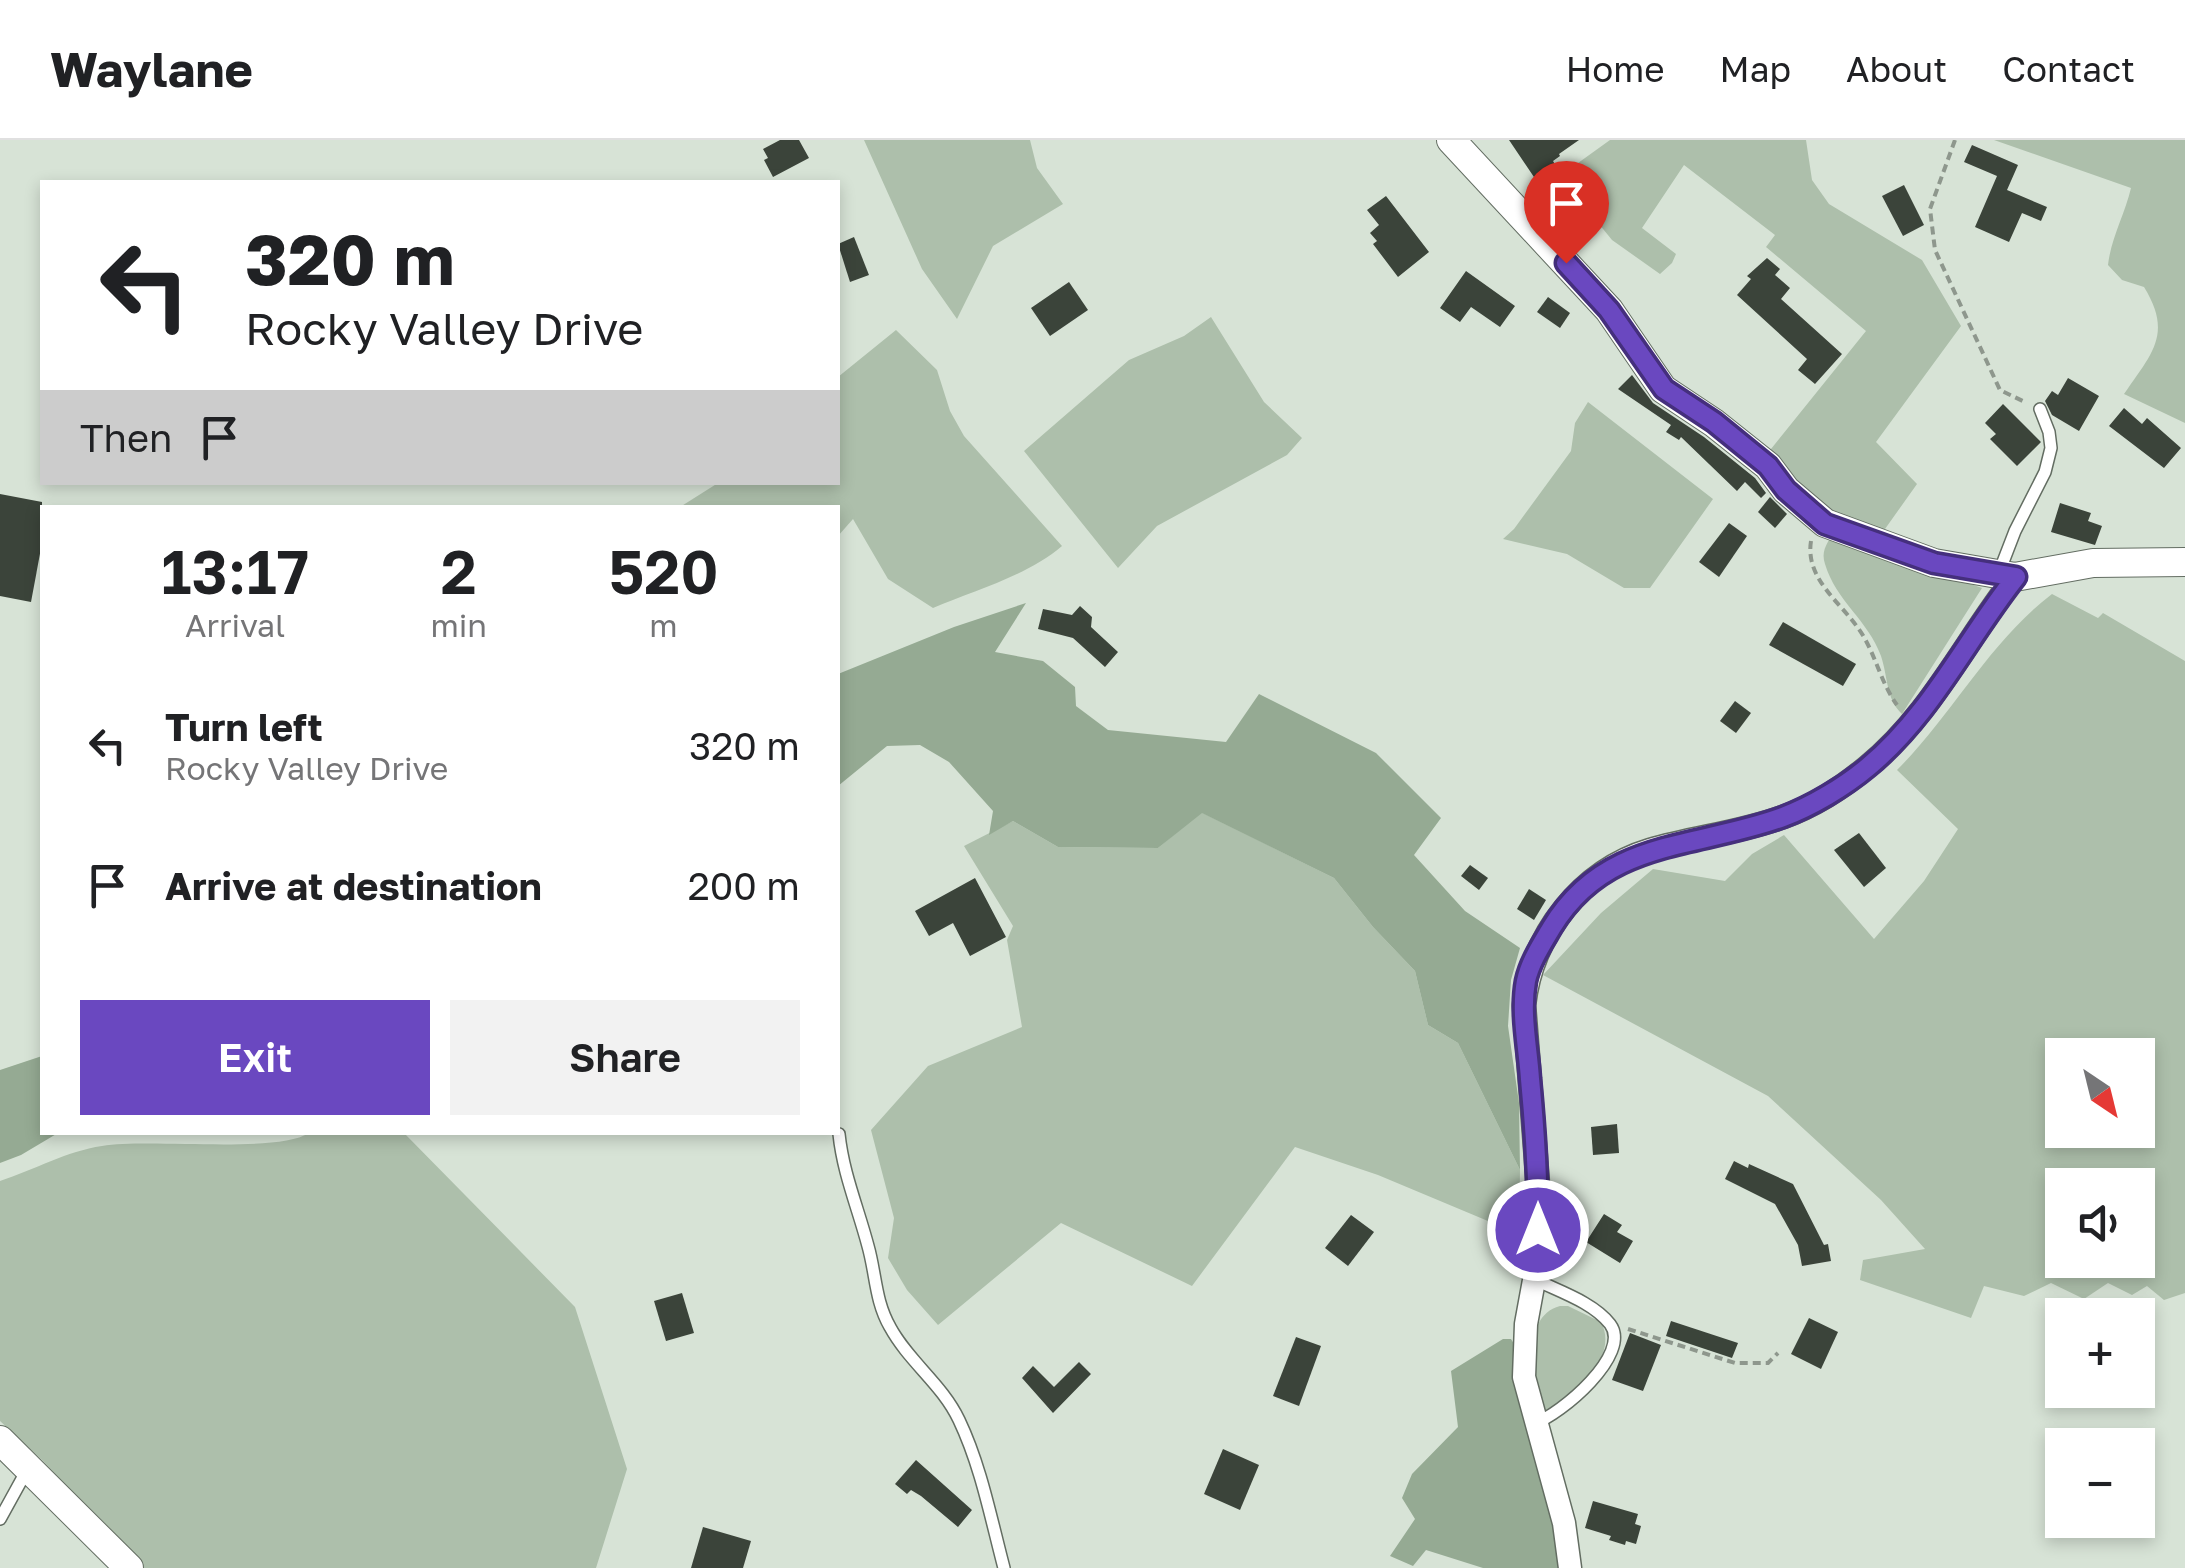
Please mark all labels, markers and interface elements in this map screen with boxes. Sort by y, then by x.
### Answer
text: Waylane [50,40,253,98]
text: Home [1566,48,1665,90]
text: Map [1720,48,1791,90]
text: About [1846,48,1947,90]
text: Contact [2002,48,2135,90]
pin [1524,161,1609,264]
icon: arrive [1539,176,1594,231]
text: 320 m [245,216,455,300]
icon: left [80,220,210,350]
text: Rocky Valley Drive [245,301,643,355]
icon: arrive [192,410,247,465]
text: Then [80,415,172,460]
text: 13:17 [161,535,309,607]
text: 2 [441,535,477,607]
text: 520 [608,535,719,607]
text: Arrival [185,606,285,644]
text: min [430,606,487,644]
text: m [649,606,678,644]
text: Turn left [165,704,323,749]
icon: left [80,718,135,773]
text: 320 m [689,723,800,768]
text: Rocky Valley Drive [165,749,448,787]
icon: arrive [80,858,135,913]
text: Arrive at destination [165,863,542,908]
text: 200 m [688,863,800,908]
button: Exit [80,1000,430,1115]
button: Share [450,1000,800,1115]
north arrow [2045,1038,2155,1148]
map controls [2045,1038,2155,1538]
button: sound [2045,1168,2155,1278]
position arrow [1486,1178,1590,1282]
button: + [2045,1298,2155,1408]
button: − [2045,1428,2155,1538]

